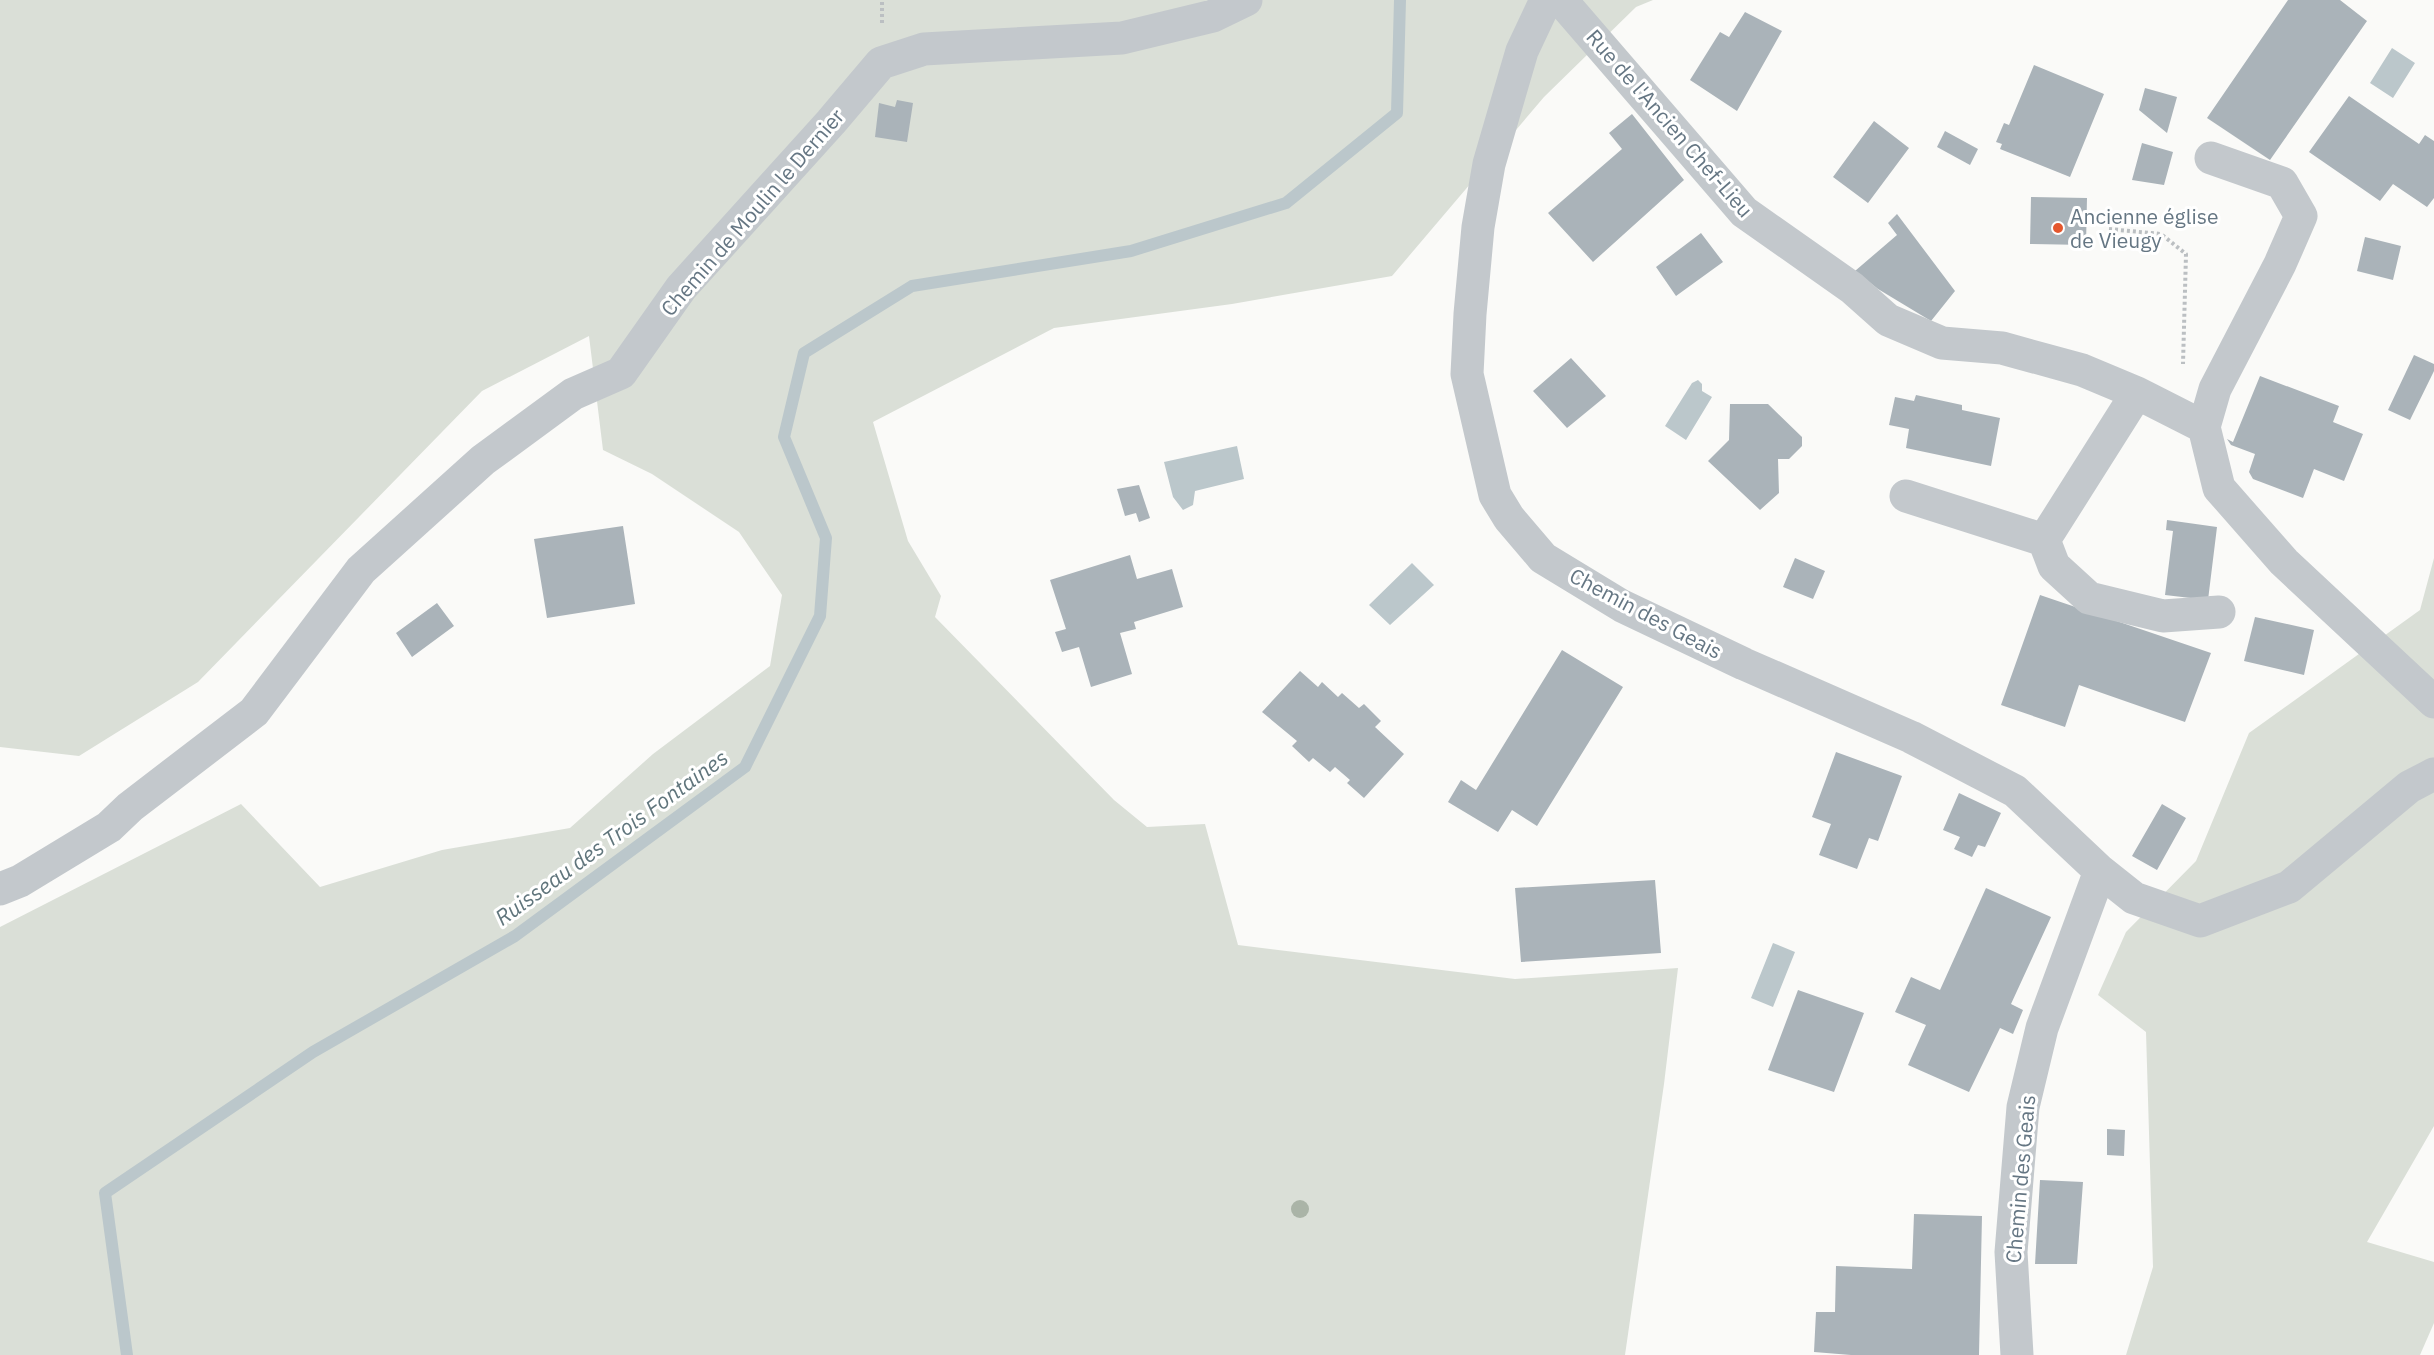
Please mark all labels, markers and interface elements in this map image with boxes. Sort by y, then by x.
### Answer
street label: Rue de l'Ancien Chef-Lieu [1580,23,1760,223]
street label: Chemin de Moulin le Dernier [654,102,850,322]
place label: Ancienne église de Vieugy [2070,202,2218,254]
marker: Ancienne église de Vieugy [2051,221,2065,235]
street label: Chemin des Geais [1565,561,1727,665]
water label: Ruisseau des Trois Fontaines [489,743,733,931]
street label: Chemin des Geais [1999,1094,2041,1264]

